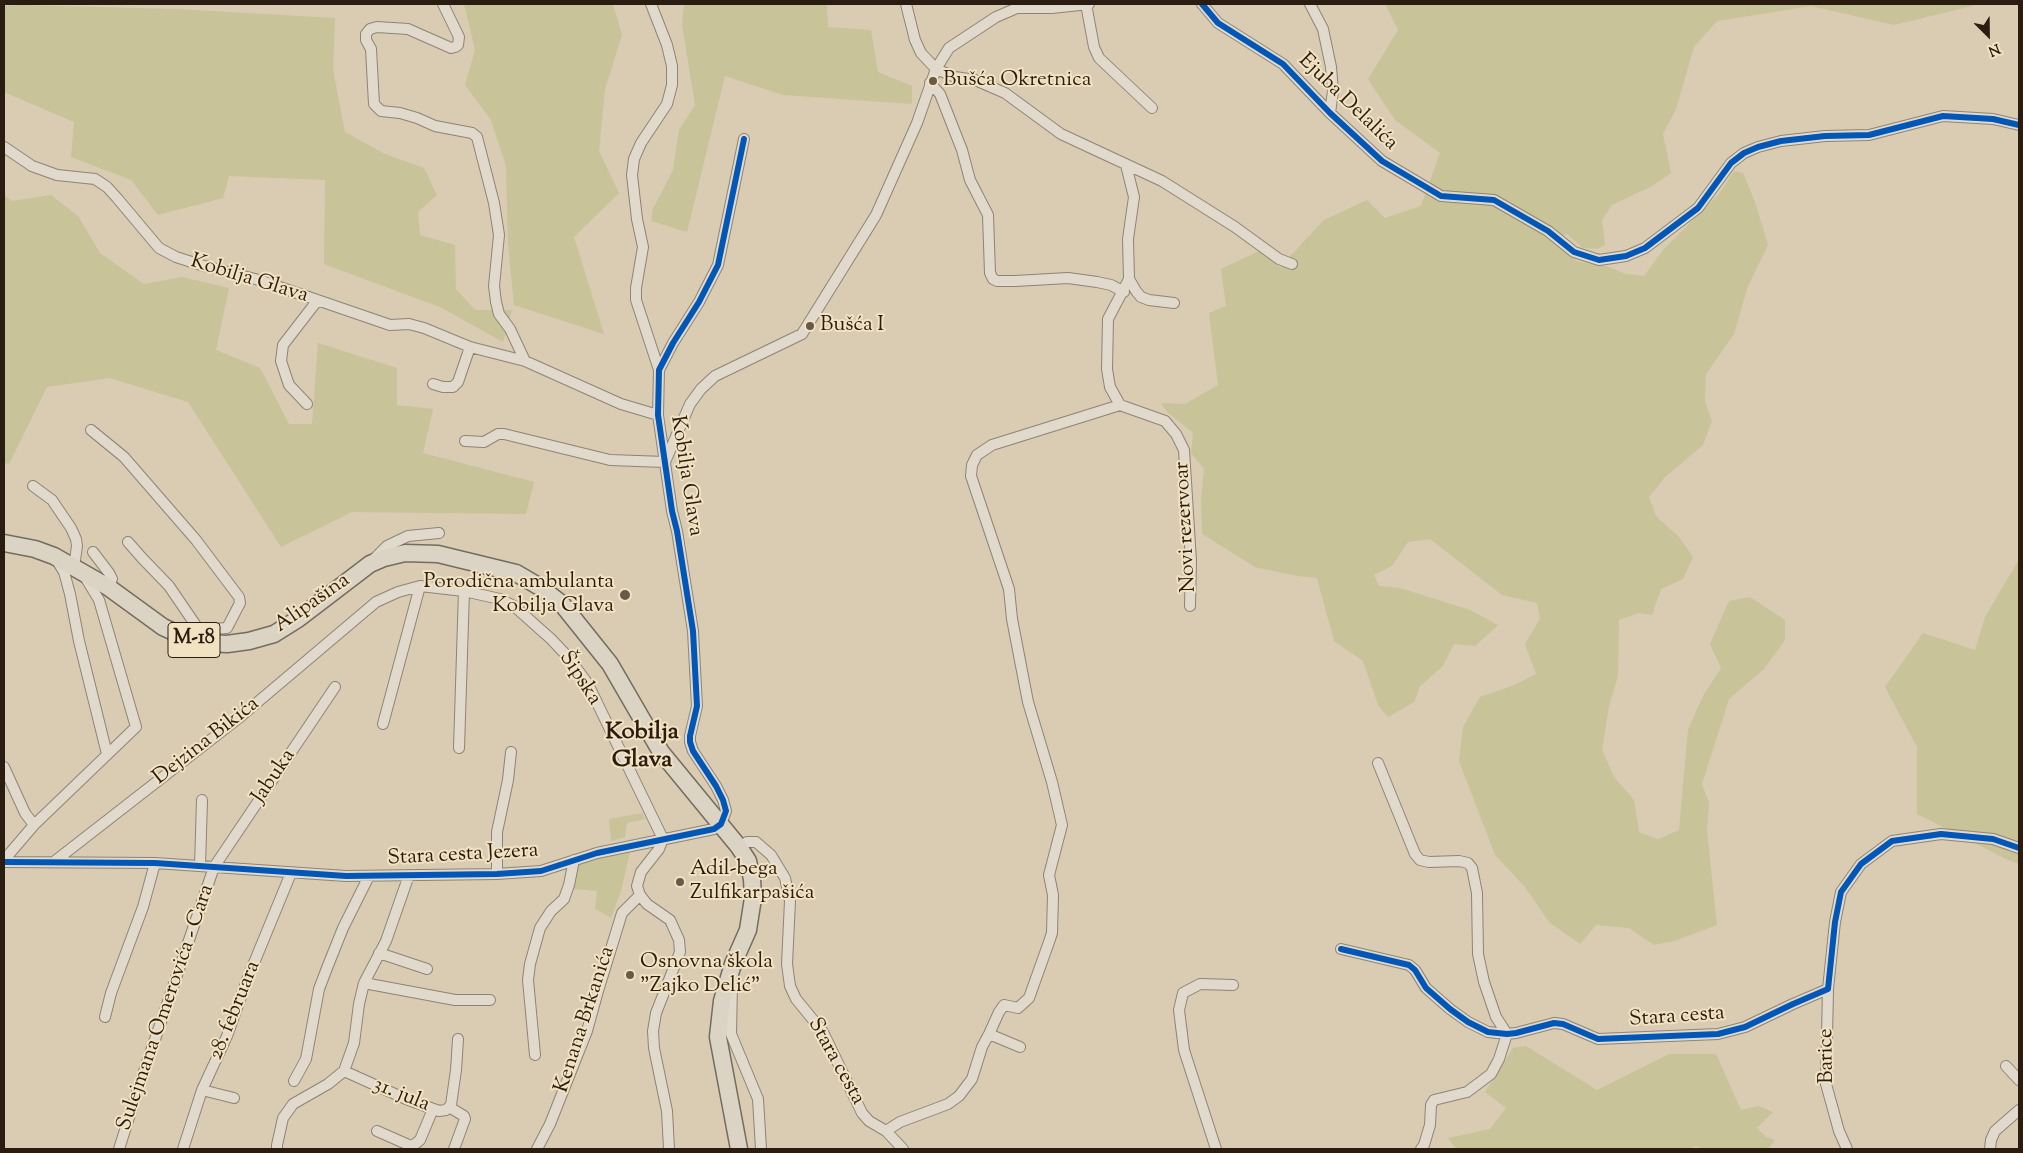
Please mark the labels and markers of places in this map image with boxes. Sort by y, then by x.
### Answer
place label: Bušća Okretnica [943,68,1091,94]
marker: Bušća Okretnica [927,75,939,87]
place label: Bušća I [820,313,884,339]
marker: Bušća I [804,320,816,332]
place label: Porodična ambulanta Kobilja Glava [423,570,614,620]
marker: Porodična ambulanta Kobilja Glava [618,588,632,602]
place label: Adil-bega Zulfikarpašića [690,857,815,907]
marker: Adil-bega Zulfikarpašića [674,876,686,888]
place label: Osnovna škola "Zajko Delić" [640,950,773,1000]
marker: Osnovna škola "Zajko Delić" [624,969,636,981]

